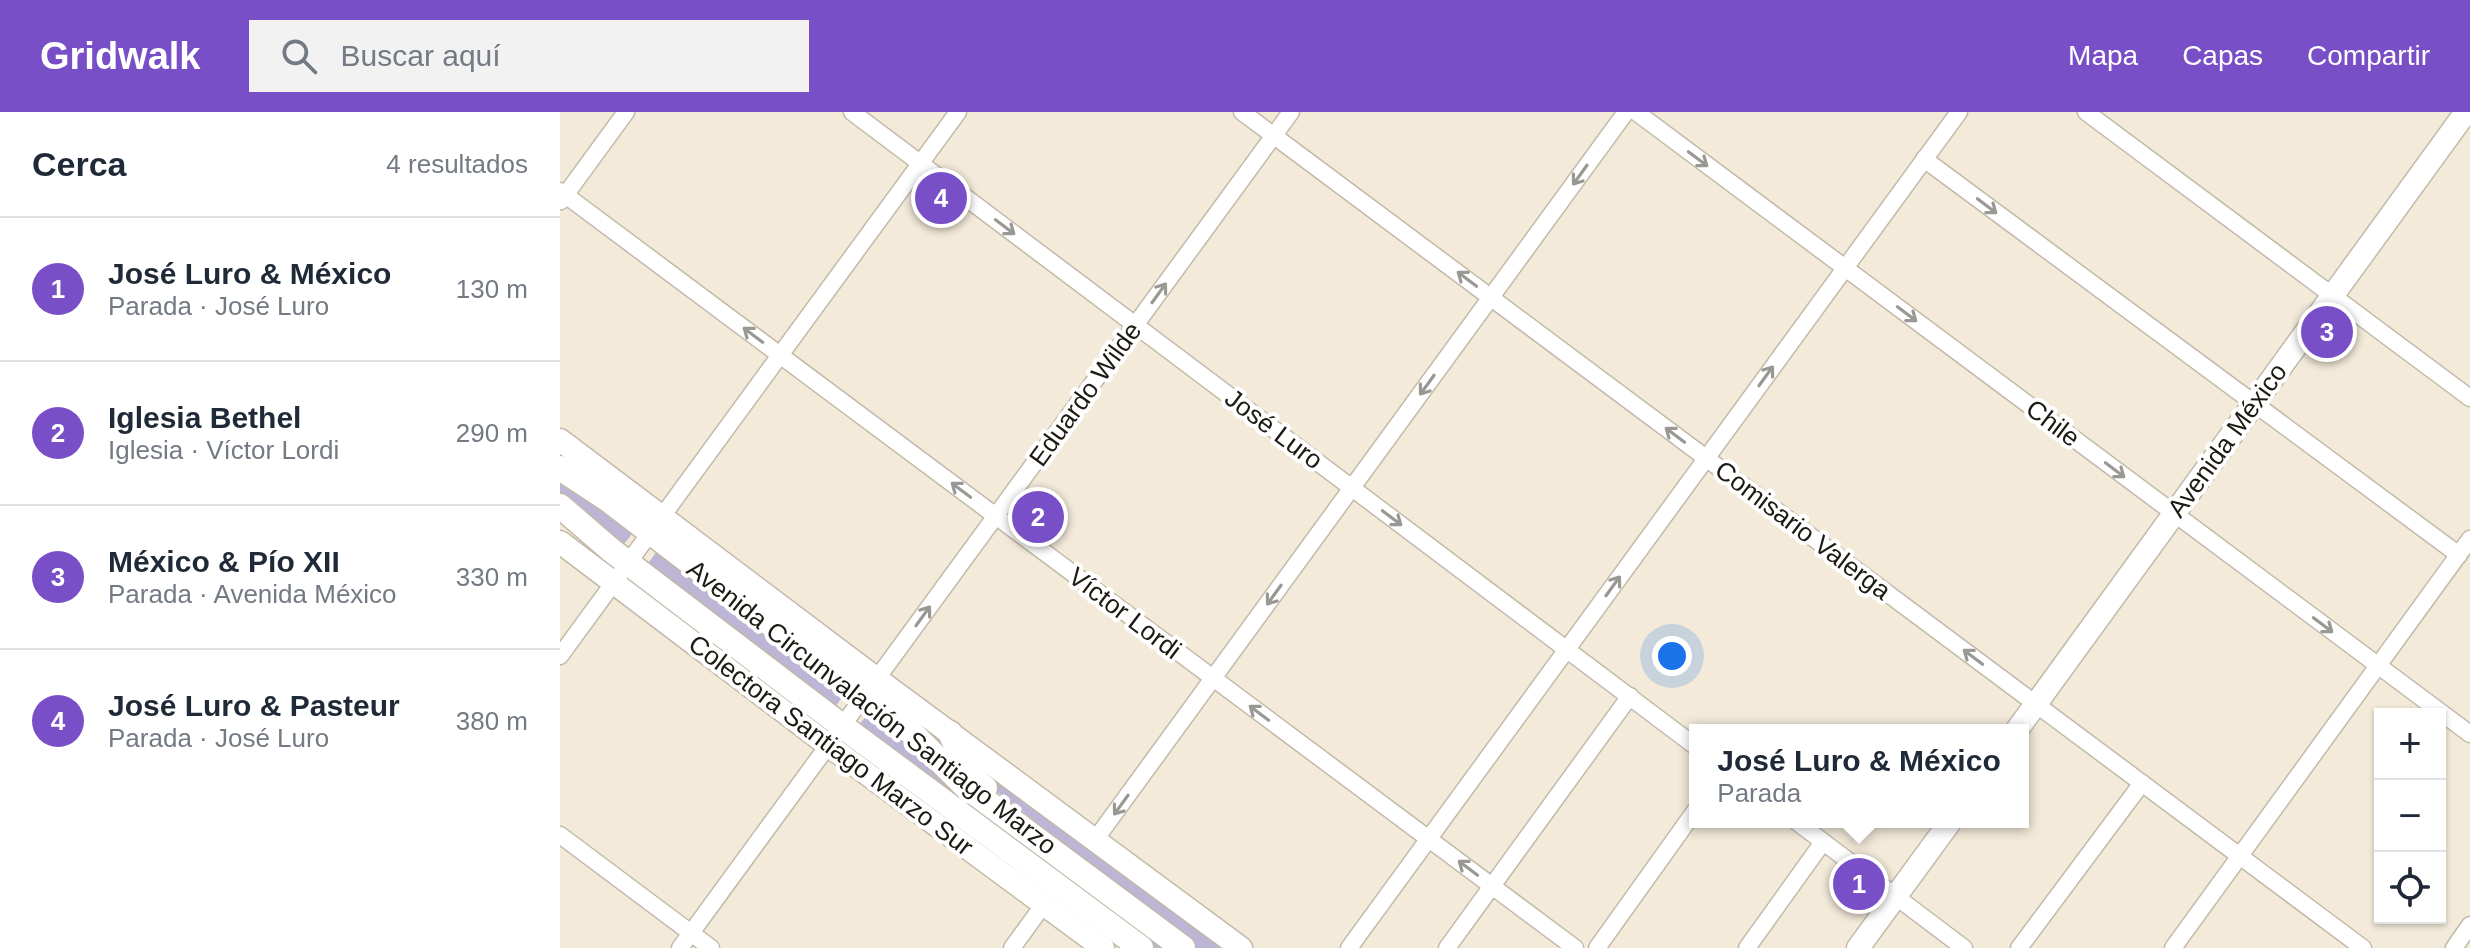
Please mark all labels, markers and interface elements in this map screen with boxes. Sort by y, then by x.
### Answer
search box [249,20,809,92]
icon: search [277,34,321,78]
text: Gridwalk [40,35,201,77]
text: Buscar aquí [341,39,501,72]
text: Mapa [2068,40,2138,71]
text: Capas [2182,40,2263,71]
text: Compartir [2307,40,2430,71]
text: Cerca [32,145,127,183]
text: 4 resultados [386,149,528,179]
one-way arrow [1687,150,1708,167]
one-way arrow [1572,164,1589,185]
pin: 4 [915,168,967,228]
one-way arrow [1976,197,1997,214]
one-way arrow [994,218,1015,235]
text: José Luro & México [108,257,391,290]
one-way arrow [1456,271,1478,288]
text: 1 [51,274,65,304]
text: 130 m [456,274,528,304]
one-way arrow [1150,283,1167,304]
text: Parada · José Luro [108,291,329,321]
pin: 3 [2301,302,2353,362]
one-way arrow [1895,306,1917,322]
street label: Eduardo Wilde [1023,316,1147,472]
one-way arrow [742,326,764,343]
street label: Avenida México [2161,357,2293,523]
one-way arrow [1757,366,1774,387]
one-way arrow [1419,374,1436,395]
street label: José Luro [1219,383,1329,475]
street label: Chile [2020,393,2086,453]
text: Iglesia Bethel [108,401,301,434]
text: 2 [51,418,65,448]
text: 290 m [456,418,528,448]
one-way arrow [1665,426,1686,443]
text: Iglesia · Víctor Lordi [108,435,339,465]
street label: Comisario Valerga [1709,454,1897,606]
one-way arrow [2104,461,2125,478]
one-way arrow [951,482,972,499]
pin: 2 [1012,487,1064,547]
one-way arrow [1381,509,1402,526]
text: México & Pío XII [108,545,340,578]
street label: Avenida Circunvalación Santiago Marzo [681,553,1063,861]
street label: Víctor Lordi [1063,561,1187,665]
text: 3 [51,562,65,592]
text: 330 m [456,562,528,592]
one-way arrow [1604,576,1621,597]
text: Parada · Avenida México [108,579,397,609]
one-way arrow [1265,584,1282,605]
one-way arrow [914,606,931,627]
one-way arrow [2312,617,2334,633]
street label: Colectora Santiago Marzo Sur [683,628,979,862]
your location [1652,636,1692,676]
one-way arrow [1963,649,1984,666]
text: José Luro & Pasteur [108,689,400,722]
one-way arrow [1249,704,1270,721]
text: 4 [51,706,65,736]
text: 380 m [456,706,528,736]
map controls [2374,708,2446,924]
button: + [2374,708,2446,780]
text: Parada · José Luro [108,723,329,753]
popup [1689,724,2029,828]
text: José Luro & México [1717,744,2001,777]
text: Parada [1717,778,1801,808]
button: − [2374,780,2446,852]
one-way arrow [1112,794,1129,816]
button: locate [2374,852,2446,924]
pin: 1 [1833,854,1885,914]
one-way arrow [1457,860,1479,876]

